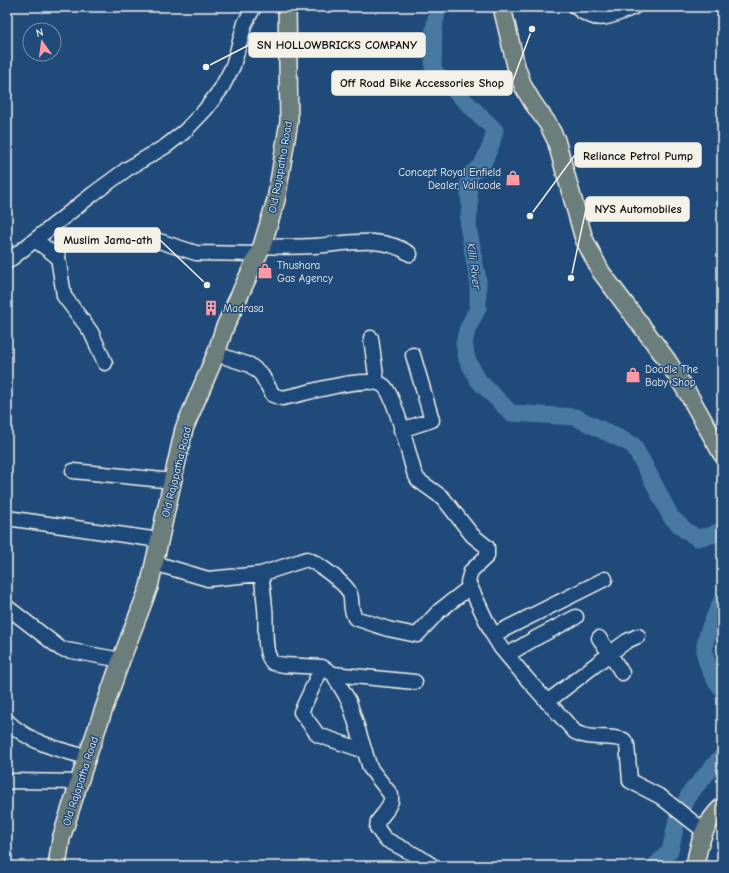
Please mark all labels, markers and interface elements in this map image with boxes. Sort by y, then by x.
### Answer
north arrow [22,22,62,62]
text: N [35,26,45,40]
callout: SN HOLLOWBRICKS COMPANY [249,33,425,57]
text: SN HOLLOWBRICKS COMPANY [257,38,417,52]
callout: Off Road Bike Accessories Shop [332,71,512,95]
text: Off Road Bike Accessories Shop [340,76,504,90]
street label: Old Rajapatha Road [266,120,295,214]
callout: Reliance Petrol Pump [575,143,701,167]
text: Reliance Petrol Pump [583,149,693,163]
place label: Concept Royal Enfield Dealer, Valicode [398,166,501,192]
shop icon: Concept Royal Enfield Dealer, Valicode [504,169,522,187]
callout: NYS Automobiles [586,197,689,221]
text: NYS Automobiles [594,202,682,216]
callout: Muslim Jama-ath [55,228,160,252]
text: Muslim Jama-ath [63,233,153,247]
water label: Killi River [464,242,484,291]
place label: Thushara Gas Agency [277,259,333,285]
shop icon: Thushara Gas Agency [256,262,274,280]
building icon: Madrasa [202,299,220,317]
place label: Madrasa [223,302,264,315]
place label: Doodle The Baby Shop [645,363,699,389]
shop icon: Doodle The Baby Shop [624,366,642,384]
street label: Old Rajapatha Road [159,425,194,519]
street label: Old Rajapatha Road [60,735,101,827]

